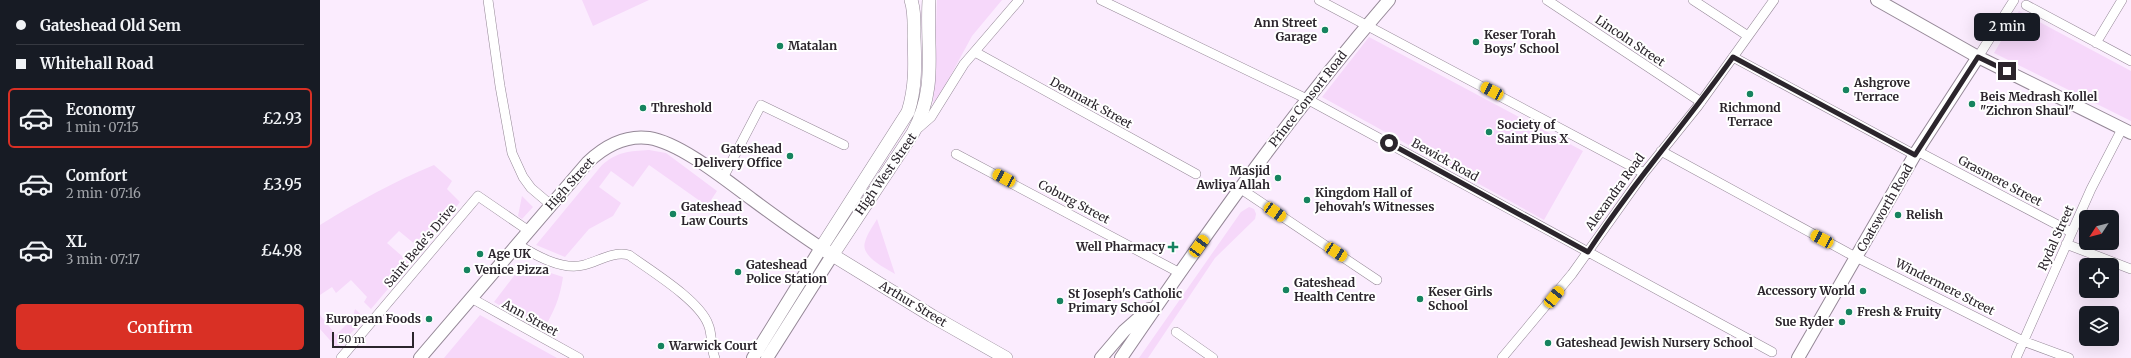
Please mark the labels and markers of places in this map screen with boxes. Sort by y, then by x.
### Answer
place label: Ann Street Garage [1253,15,1318,44]
marker: Ann Street Garage [1320,25,1330,35]
place label: Keser Torah Boys' School [1484,27,1559,56]
marker: Keser Torah Boys' School [1471,37,1481,47]
place label: Matalan [788,38,837,53]
marker: Matalan [775,41,785,51]
place label: Ashgrove Terrace [1853,75,1910,104]
marker: Ashgrove Terrace [1841,85,1851,95]
marker: Richmond Terrace [1745,89,1755,99]
place label: Beis Medrash Kollel "Zichron Shaul" [1980,89,2097,118]
marker: Beis Medrash Kollel "Zichron Shaul" [1967,99,1977,109]
place label: Threshold [651,100,713,115]
place label: Richmond Terrace [1719,100,1781,129]
marker: Threshold [638,103,648,113]
place label: Society of Saint Pius X [1497,117,1568,146]
marker: Society of Saint Pius X [1484,127,1494,137]
place label: Gateshead Delivery Office [694,141,783,170]
marker: Gateshead Delivery Office [785,151,795,161]
place label: Masjid Awliya Allah [1195,163,1271,192]
marker: Masjid Awliya Allah [1273,173,1283,183]
place label: Kingdom Hall of Jehovah's Witnesses [1314,185,1434,214]
marker: Kingdom Hall of Jehovah's Witnesses [1302,195,1312,205]
place label: Gateshead Law Courts [681,199,748,228]
place label: Relish [1906,207,1943,222]
marker: Gateshead Law Courts [668,209,678,219]
marker: Relish [1893,210,1903,220]
place label: Well Pharmacy [1075,239,1166,254]
marker: Well Pharmacy [1168,242,1178,252]
place label: Age UK [487,246,531,261]
marker: Age UK [475,249,485,259]
place label: Gateshead Police Station [746,257,827,286]
place label: Venice Pizza [474,262,549,277]
marker: Venice Pizza [462,265,472,275]
marker: Gateshead Police Station [733,267,743,277]
place label: Gateshead Health Centre [1294,275,1376,304]
place label: Accessory World [1756,283,1856,298]
place label: Keser Girls School [1428,284,1493,313]
marker: Gateshead Health Centre [1281,285,1291,295]
place label: St Joseph's Catholic Primary School [1068,286,1182,315]
marker: Accessory World [1858,286,1868,296]
marker: Keser Girls School [1415,294,1425,304]
marker: St Joseph's Catholic Primary School [1055,296,1065,306]
place label: Fresh & Fruity [1857,304,1942,319]
marker: Fresh & Fruity [1844,307,1854,317]
place label: European Foods [326,311,421,326]
marker: European Foods [424,314,434,324]
place label: Sue Ryder [1775,314,1834,329]
marker: Sue Ryder [1837,317,1847,327]
place label: Gateshead Jewish Nursery School [1556,335,1753,350]
place label: Warwick Court [668,338,758,353]
marker: Gateshead Jewish Nursery School [1543,338,1553,348]
marker: Warwick Court [656,341,666,351]

